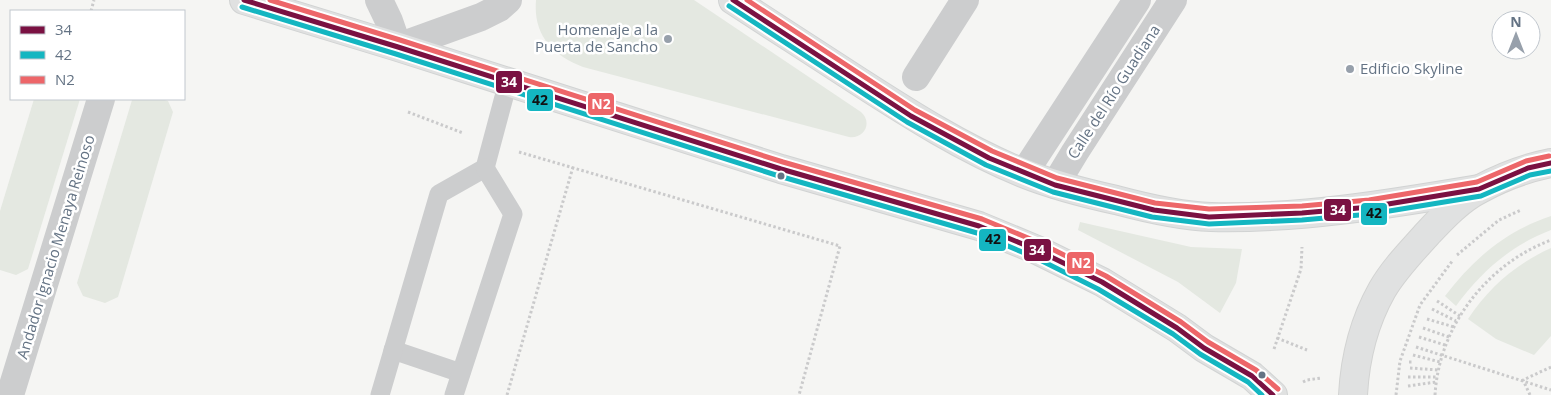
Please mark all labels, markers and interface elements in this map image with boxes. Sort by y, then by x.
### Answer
legend [10,10,185,100]
north arrow [1491,10,1541,60]
text: N [1510,12,1522,31]
text: 34 [55,19,73,39]
place label: Homenaje a la Puerta de Sancho [535,19,658,56]
street label: Calle del Río Guadiana [1062,21,1164,162]
marker: Homenaje a la Puerta de Sancho [662,33,674,45]
text: 42 [55,44,72,64]
place label: Edificio Skyline [1360,58,1463,78]
marker: Edificio Skyline [1344,63,1356,75]
text: N2 [55,69,75,89]
line badge: 34 [495,70,523,94]
text: 34 [501,72,517,91]
line badge: 42 [526,88,554,112]
text: 42 [532,90,548,109]
line badge: N2 [587,92,615,116]
text: N2 [591,94,611,113]
street label: Andador Ignacio Menaya Reinoso [11,132,99,361]
unlabelled marker [776,171,786,181]
line badge: 34 [1323,198,1352,222]
text: 34 [1330,200,1346,219]
line badge: 42 [1360,202,1388,226]
text: 42 [1366,203,1382,222]
line badge: 42 [978,228,1007,252]
text: 42 [985,229,1001,248]
line badge: 34 [1023,238,1052,262]
text: 34 [1029,240,1045,259]
line badge: N2 [1066,251,1095,275]
text: N2 [1071,253,1091,272]
unlabelled marker [1257,370,1267,380]

